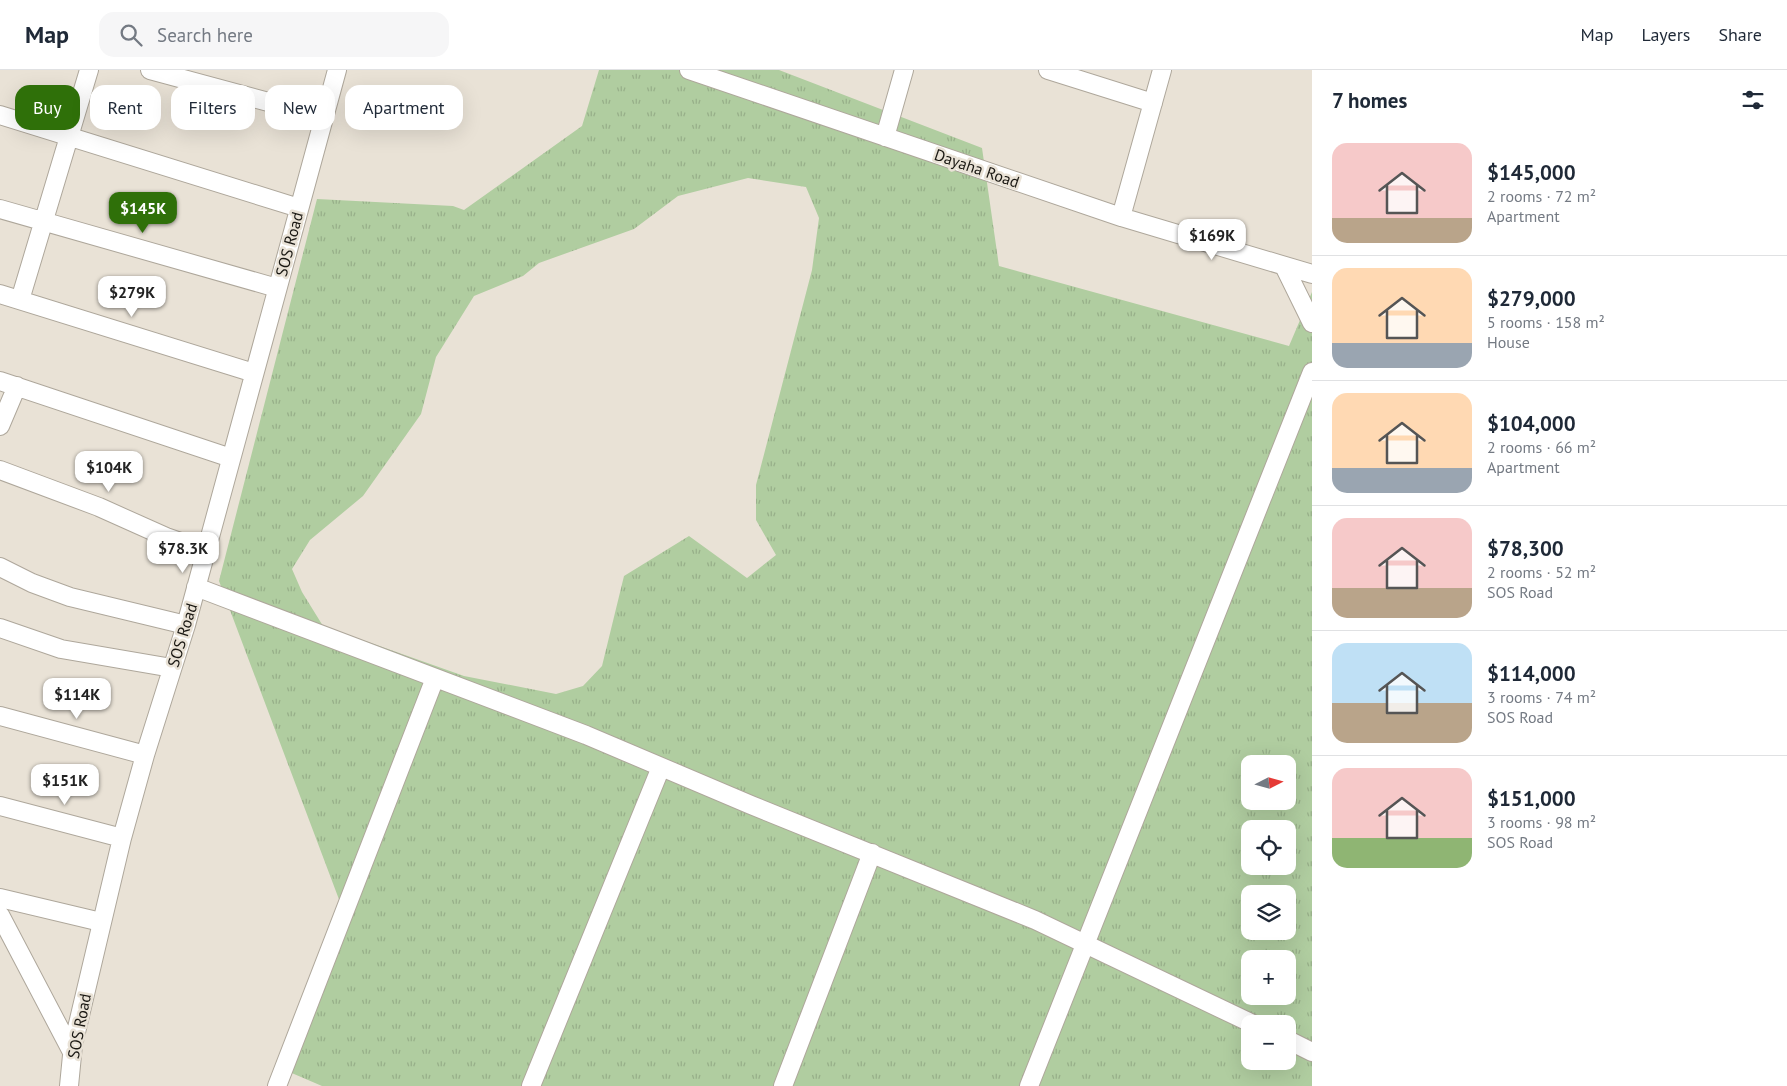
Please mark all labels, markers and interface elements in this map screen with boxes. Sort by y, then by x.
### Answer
search box [99,12,449,57]
text: Map [25,19,69,50]
icon: search [117,21,145,49]
text: Search here [157,23,253,47]
text: Map [1581,23,1613,46]
text: Layers [1641,23,1690,46]
text: Share [1718,23,1762,46]
chip: Buy [15,85,80,130]
chip: Rent [90,85,161,130]
chip: Filters [171,85,255,130]
chip: New [265,85,335,130]
chip: Apartment [345,85,463,130]
icon: filters [1739,86,1767,114]
text: 7 homes [1332,87,1407,114]
street label: Dayaha Road [932,144,1022,192]
text: $145,000 [1487,159,1576,186]
icon: home [1372,163,1432,223]
text: 2 rooms · 72 m² [1487,186,1596,206]
pin: $145K [108,191,178,234]
text: $145K [120,198,166,218]
text: Apartment [1487,206,1560,226]
street label: SOS Road [271,209,307,279]
pin: $169K [1177,218,1247,261]
text: $169K [1189,225,1235,245]
pin: $279K [97,276,167,318]
text: $279K [109,282,155,302]
text: $279,000 [1487,285,1576,312]
icon: home [1372,288,1432,348]
text: 5 rooms · 158 m² [1487,312,1605,332]
text: House [1487,332,1530,352]
text: $104,000 [1487,410,1576,437]
icon: home [1372,413,1432,473]
text: 2 rooms · 66 m² [1487,437,1596,457]
pin: $104K [74,450,144,493]
text: $104K [86,457,132,477]
text: Apartment [1487,457,1560,477]
pin: $78.3K [142,532,224,574]
text: $78,300 [1487,535,1564,562]
text: $78.3K [158,538,208,558]
icon: home [1372,538,1432,598]
text: 2 rooms · 52 m² [1487,562,1596,582]
text: SOS Road [1487,582,1553,602]
street label: SOS Road [163,600,201,670]
text: $114,000 [1487,660,1576,687]
icon: home [1372,663,1432,723]
pin: $114K [42,678,112,720]
text: $114K [54,684,100,704]
text: 3 rooms · 74 m² [1487,687,1596,707]
text: SOS Road [1487,707,1553,727]
north arrow [1241,755,1296,810]
map controls [1241,755,1296,1070]
pin: $151K [30,764,100,806]
text: $151K [42,770,88,790]
text: $151,000 [1487,785,1576,812]
icon: home [1372,788,1432,848]
text: 3 rooms · 98 m² [1487,812,1596,832]
button: locate [1241,820,1296,875]
text: SOS Road [1487,832,1553,852]
button: layers [1241,885,1296,940]
button: + [1241,950,1296,1005]
street label: SOS Road [63,992,95,1060]
button: − [1241,1015,1296,1070]

